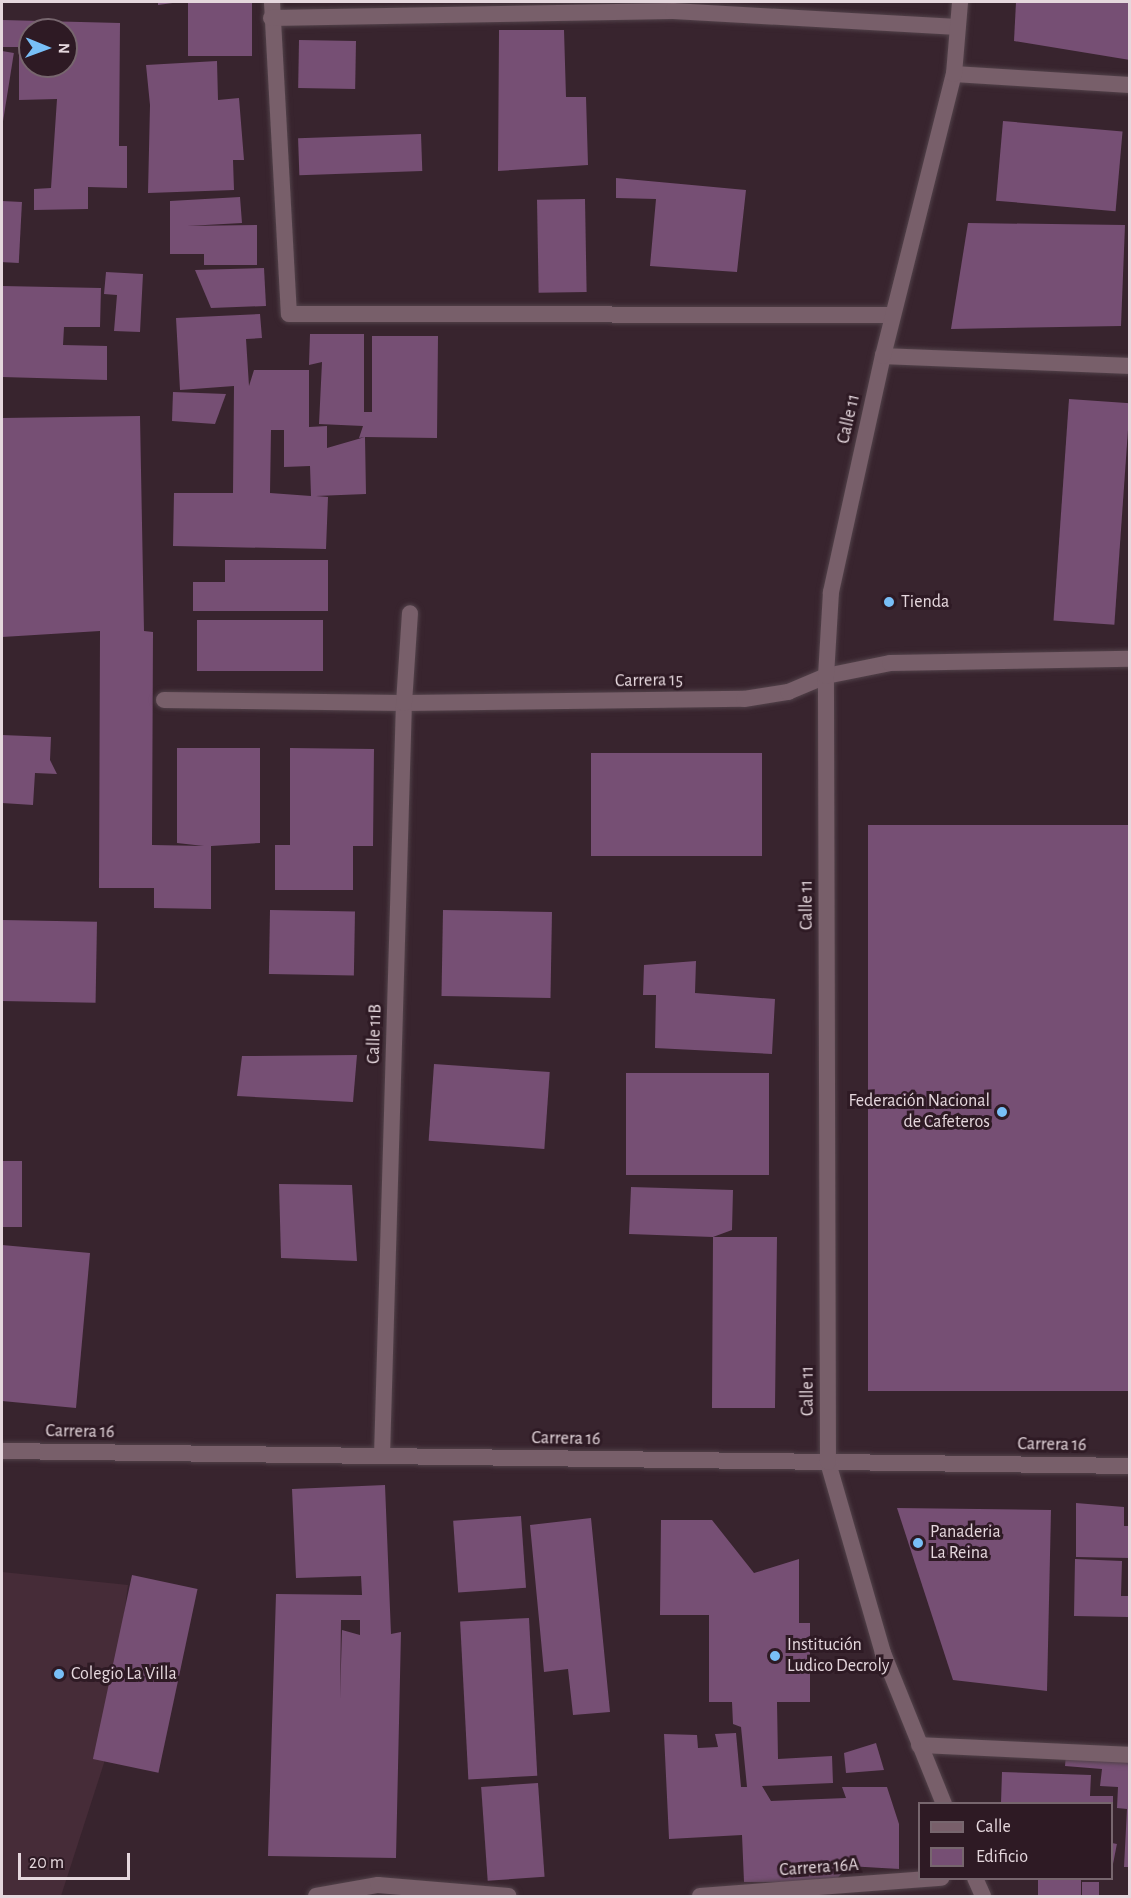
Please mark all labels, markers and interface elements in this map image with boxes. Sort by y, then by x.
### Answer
north arrow [18,18,78,78]
text: N [56,43,72,54]
street label: Calle 11 [833,392,865,446]
place label: Tienda [901,591,949,613]
marker: Tienda [882,595,896,609]
street label: Carrera 15 [615,670,683,692]
street label: Calle 11 [796,880,818,930]
street label: Calle 11B [363,1004,387,1064]
place label: Federación Nacional de Cafeteros [849,1091,990,1134]
marker: Federación Nacional de Cafeteros [995,1105,1009,1119]
street label: Calle 11 [797,1366,819,1416]
street label: Carrera 16 [45,1421,115,1443]
street label: Carrera 16 [531,1428,601,1450]
street label: Carrera 16 [1017,1434,1087,1456]
place label: Panaderia La Reina [930,1522,1001,1564]
marker: Panaderia La Reina [911,1536,925,1550]
place label: Institución Ludico Decroly [787,1635,889,1678]
marker: Institución Ludico Decroly [768,1649,782,1663]
place label: Colegio La Villa [71,1663,177,1685]
marker: Colegio La Villa [52,1667,66,1681]
legend [918,1802,1113,1880]
text: Calle [976,1818,1011,1836]
scale bar [21,1841,134,1879]
text: Edificio [976,1848,1028,1866]
text: 20 m [29,1854,64,1872]
street label: Carrera 16A [779,1854,859,1882]

